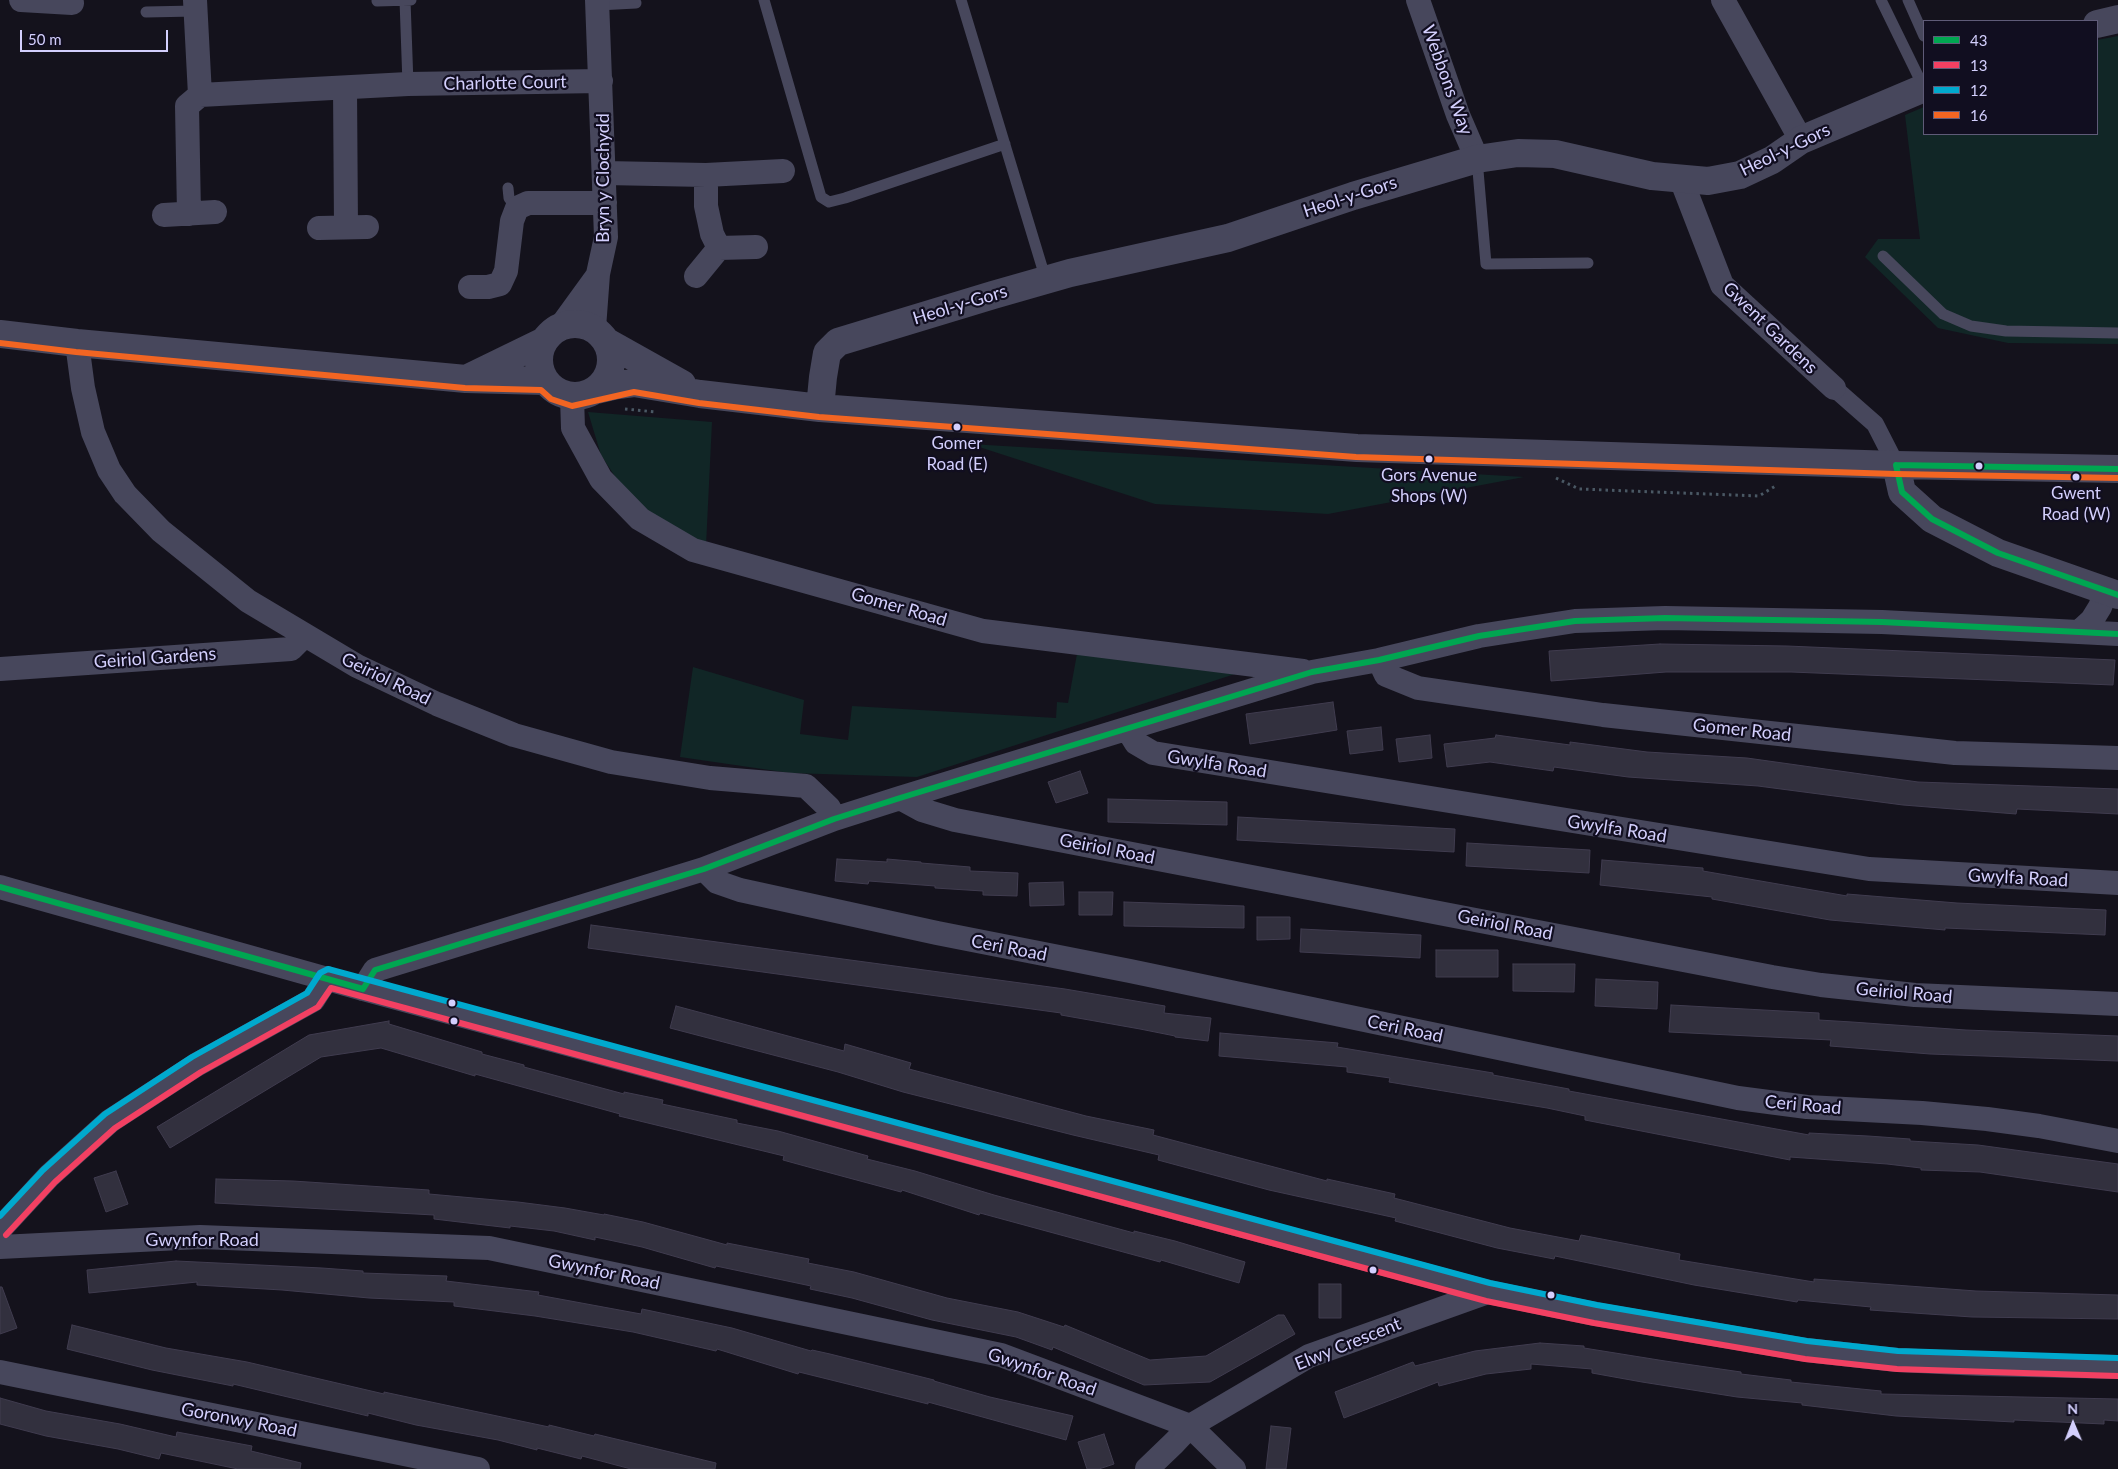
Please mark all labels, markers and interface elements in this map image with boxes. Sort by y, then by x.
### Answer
scale bar [22,20,170,52]
legend [1923,20,2098,135]
street label: Webbons Way [1417,22,1477,138]
text: 50 m [28,30,62,48]
text: 43 [1970,31,1987,49]
text: 13 [1970,56,1987,74]
street label: Charlotte Court [443,71,567,95]
text: 12 [1970,81,1987,99]
text: 16 [1970,106,1987,124]
street label: Bryn y Clochydd [592,113,614,243]
street label: Heol-y-Gors [1736,119,1834,181]
street label: Heol-y-Gors [1300,172,1400,222]
street label: Gwent Gardens [1718,277,1822,379]
street label: Heol-y-Gors [910,280,1010,330]
marker: Gomer Road (E) [952,422,962,432]
place label: Gomer Road (E) [927,434,987,474]
marker: Gors Avenue Shops (W) [1424,454,1434,464]
unlabelled marker [1974,461,1984,471]
place label: Gors Avenue Shops (W) [1381,466,1477,506]
marker: Gwent Road (W) [2071,472,2081,482]
place label: Gwent Road (W) [2042,484,2110,524]
street label: Gomer Road [849,583,949,631]
street label: Geiriol Gardens [93,643,217,673]
street label: Geiriol Road [338,648,434,710]
street label: Gomer Road [1692,714,1792,746]
street label: Gwylfa Road [1166,745,1268,783]
street label: Gwylfa Road [1566,810,1668,848]
street label: Geiriol Road [1057,829,1157,869]
street label: Gwylfa Road [1967,865,2069,891]
street label: Geiriol Road [1455,905,1555,945]
street label: Ceri Road [969,930,1049,966]
street label: Geiriol Road [1855,978,1953,1008]
unlabelled marker [447,998,457,1008]
street label: Ceri Road [1365,1010,1445,1048]
unlabelled marker [449,1016,459,1026]
street label: Ceri Road [1764,1091,1842,1119]
street label: Gwynfor Road [145,1229,259,1251]
street label: Gwynfor Road [546,1250,662,1294]
unlabelled marker [1368,1265,1378,1275]
unlabelled marker [1546,1290,1556,1300]
street label: Elwy Crescent [1292,1313,1404,1375]
street label: Gwynfor Road [985,1343,1099,1401]
street label: Goronwy Road [179,1398,299,1442]
north arrow [2048,1399,2098,1449]
text: N [2067,1400,2078,1417]

